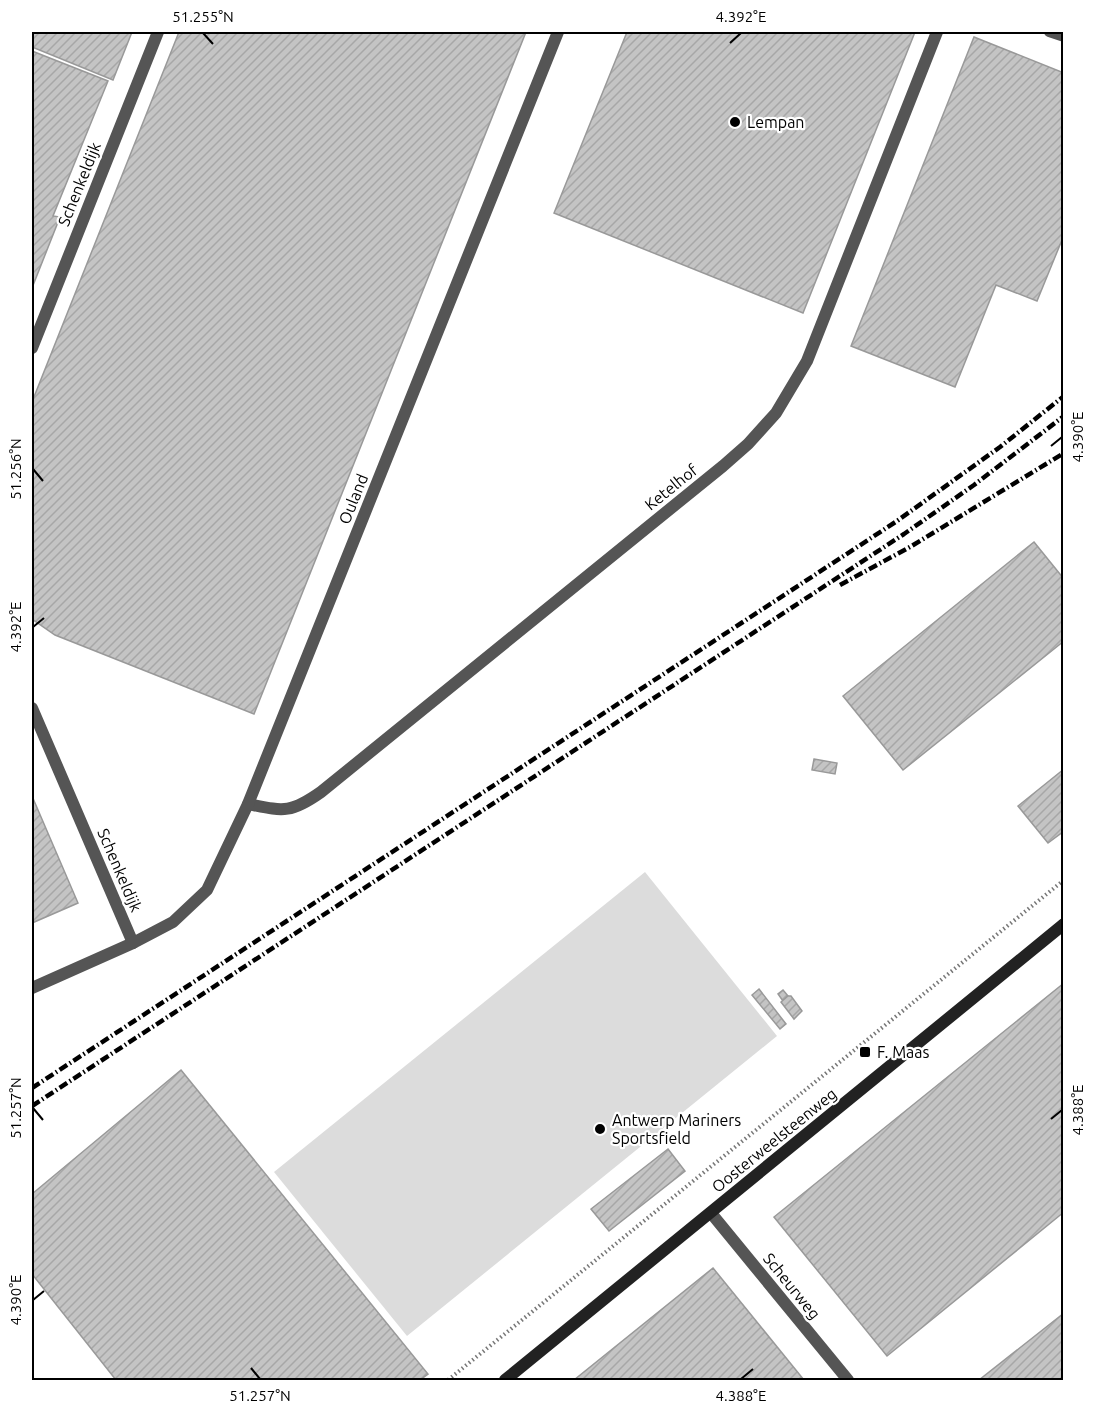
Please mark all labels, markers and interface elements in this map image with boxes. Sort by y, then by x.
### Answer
text: 51.255°N [172,8,234,25]
text: 4.392°E [716,8,766,25]
place label: Lempan [747,113,805,131]
marker: Lempan [728,115,742,129]
street label: Schenkeldijk [54,139,104,229]
text: 4.390°E [1069,412,1086,462]
text: 51.256°N [7,438,24,500]
street label: Ketelhof [641,460,702,514]
street label: Ouland [335,471,371,527]
text: 4.392°E [7,602,24,652]
street label: Schenkeldijk [94,826,146,914]
place label: F. Maas [877,1043,930,1061]
marker: F. Maas [858,1045,872,1059]
text: 51.257°N [7,1077,24,1139]
street label: Oosterweelsteenweg [708,1084,840,1196]
text: 4.388°E [1069,1085,1086,1135]
place label: Antwerp Mariners Sportsfield [612,1111,741,1147]
marker: Antwerp Mariners Sportsfield [593,1122,607,1136]
street label: Scheurweg [760,1249,824,1323]
text: 4.390°E [7,1275,24,1325]
text: 51.257°N [229,1387,291,1404]
text: 4.388°E [716,1387,766,1404]

